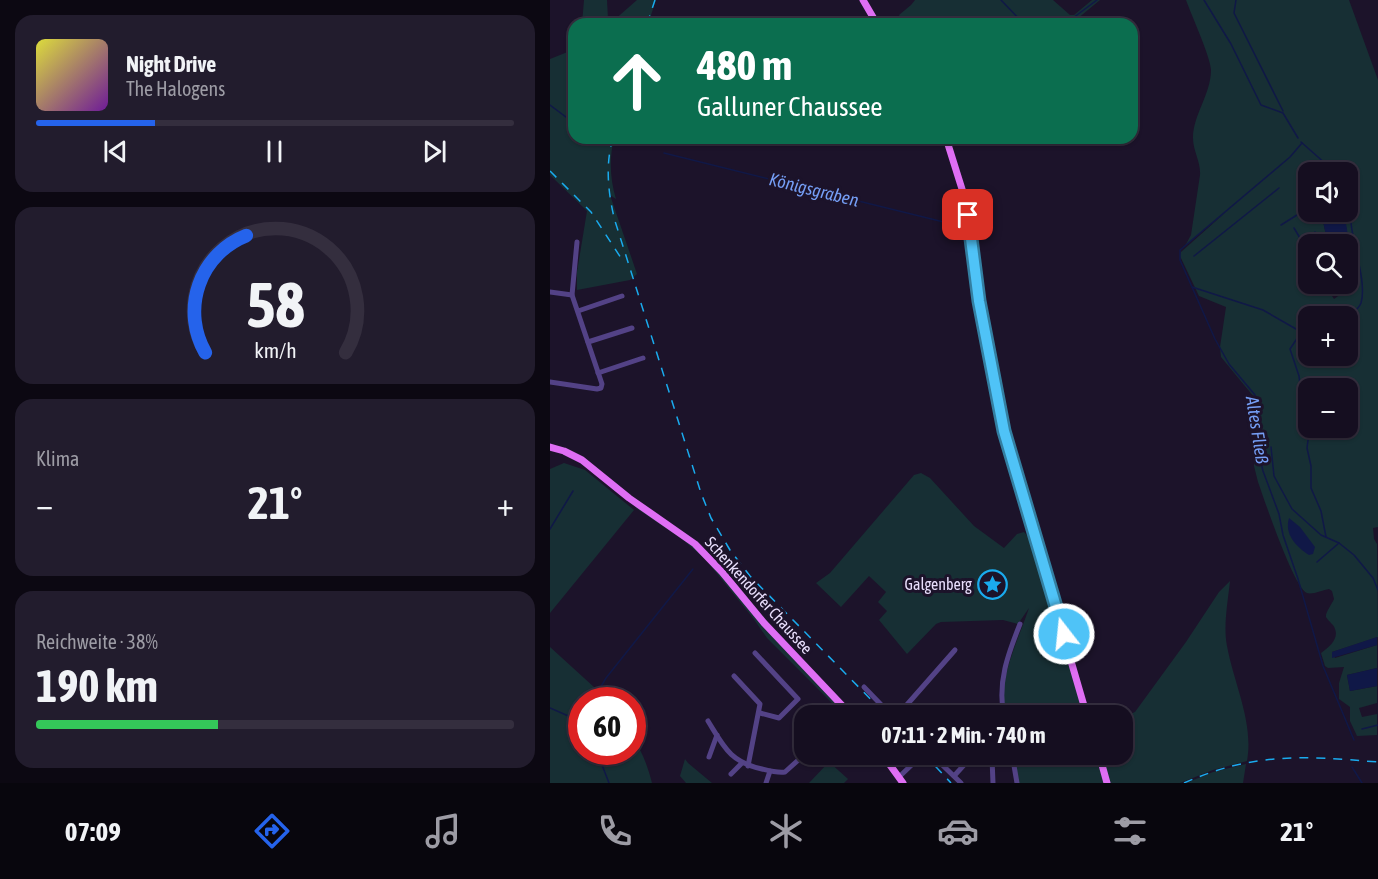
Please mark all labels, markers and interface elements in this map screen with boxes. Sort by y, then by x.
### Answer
text: 480 m [697,41,792,89]
icon: ahead [598,42,676,120]
text: Night Drive [126,51,216,77]
text: The Halogens [126,77,225,100]
text: Galluner Chaussee [697,91,883,122]
icon: previous [99,135,132,168]
icon: pause [258,135,291,168]
icon: next [418,135,451,168]
map controls [1298,162,1358,438]
button: sound [1298,162,1358,222]
water label: Königsgraben [767,168,861,211]
pin [942,189,993,240]
icon: arrive [951,198,984,231]
button: search [1298,234,1358,294]
text: 58 [246,269,304,340]
button: + [1298,306,1358,366]
text: km/h [254,338,296,363]
button: − [1298,378,1358,438]
water label: Altes Fließ [1242,394,1273,465]
text: Klima [36,447,79,470]
text: 21° [248,477,302,529]
text: − [36,485,53,523]
text: + [497,485,514,523]
street label: Schenkendorfer Chaussee [702,533,816,657]
place icon: Galgenberg [977,568,1009,600]
place label: Galgenberg [905,575,972,594]
position arrow [1032,602,1096,666]
text: Reichweite · 38% [36,630,158,653]
text: 190 km [36,660,158,712]
speed limit sign: 60 [568,687,646,765]
text: 07:11 · 2 Min. · 740 m [881,722,1046,748]
icon: directions [251,810,293,852]
icon: music [422,810,464,852]
icon: phone [594,810,636,852]
icon: climate [765,810,807,852]
icon: car [937,810,979,852]
icon: filters [1109,810,1151,852]
text: 07:09 [65,816,121,847]
text: 21° [1280,816,1313,847]

